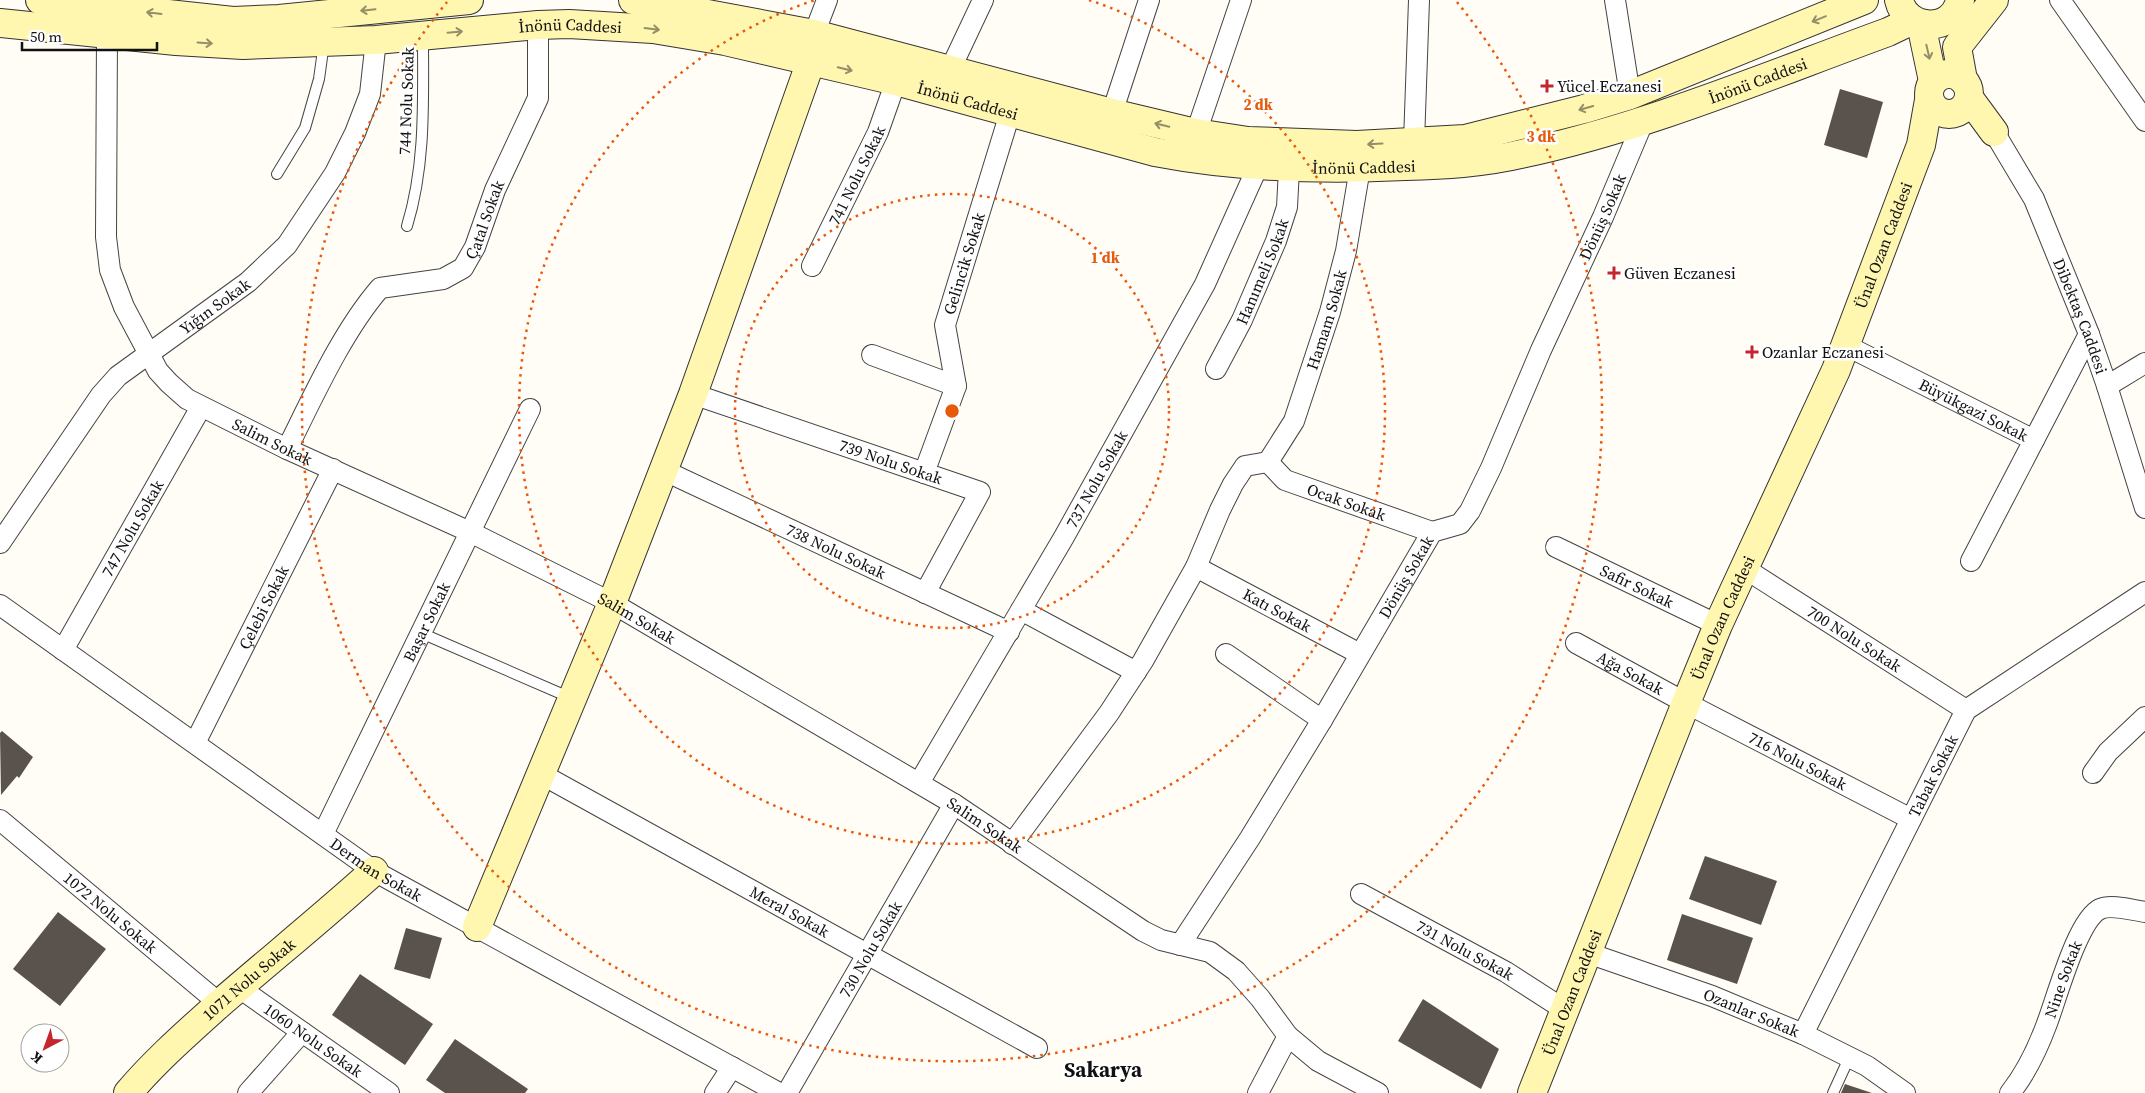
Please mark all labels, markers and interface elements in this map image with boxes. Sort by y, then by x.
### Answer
one-way arrow [360,5,376,15]
one-way arrow [146,8,162,18]
street label: İnönü Caddesi [518,13,623,38]
one-way arrow [1812,15,1827,24]
scale bar [22,20,158,52]
one-way arrow [643,24,659,34]
text: 50 m [30,26,62,47]
one-way arrow [446,27,462,37]
one-way arrow [197,38,213,47]
one-way arrow [1924,44,1933,60]
street label: 744 Nolu Sokak [393,46,419,155]
street label: İnönü Caddesi [1705,52,1810,109]
one-way arrow [837,65,853,74]
place label: Yücel Eczanesi [1557,75,1662,97]
street label: İnönü Caddesi [915,76,1021,125]
marker: Yücel Eczanesi [1541,80,1553,92]
text: 2 dk [1243,94,1273,115]
one-way arrow [1578,104,1594,114]
one-way arrow [1154,120,1170,129]
street label: 741 Nolu Sokak [823,123,890,229]
text: 3 dk [1526,126,1556,147]
one-way arrow [1367,139,1383,148]
street label: İnönü Caddesi [1312,155,1416,179]
street label: Dönüş Sokak [1573,170,1631,264]
street label: Çatal Sokak [459,176,509,263]
street label: Ünal Ozan Caddesi [1849,178,1917,312]
street label: Gelincik Sokak [938,209,990,317]
street label: Hanımeli Sokak [1230,215,1294,328]
text: 1 dk [1090,247,1120,268]
street label: Dibektaş Caddesi [2048,255,2113,377]
place label: Güven Eczanesi [1624,262,1736,284]
street label: Hamam Sokak [1301,267,1352,373]
marker: Güven Eczanesi [1608,267,1620,279]
street label: Yığın Sokak [175,273,255,339]
place label: Ozanlar Eczanesi [1762,341,1884,363]
marker: Ozanlar Eczanesi [1746,346,1758,358]
street label: Büyükgazi Sokak [1915,373,2032,446]
centre of rings [943,402,961,420]
street label: Salim Sokak [229,412,316,470]
street label: 737 Nolu Sokak [1060,426,1132,532]
street label: 739 Nolu Sokak [836,434,946,490]
street label: 747 Nolu Sokak [96,476,169,581]
street label: Ocak Sokak [1304,478,1389,526]
street label: 738 Nolu Sokak [782,518,890,584]
street label: Dönüş Sokak [1373,531,1439,622]
street label: Ünal Ozan Caddesi [1686,552,1760,683]
street label: Safir Sokak [1597,559,1678,613]
street label: Çelebi Sokak [233,561,294,653]
street label: Başar Sokak [398,578,455,665]
street label: Katı Sokak [1239,583,1316,637]
street label: Salim Sokak [594,587,680,649]
street label: 700 Nolu Sokak [1803,600,1906,677]
street label: Ağa Sokak [1593,646,1668,700]
street label: 716 Nolu Sokak [1745,726,1851,795]
street label: Tabak Sokak [1903,731,1963,821]
street label: Salim Sokak [943,791,1027,858]
street label: Derman Sokak [326,832,426,906]
street label: 1072 Nolu Sokak [59,867,162,958]
street label: Meral Sokak [746,880,834,942]
street label: 730 Nolu Sokak [833,897,907,1002]
street label: 731 Nolu Sokak [1412,915,1518,985]
street label: Ünal Ozan Caddesi [1537,926,1607,1059]
street label: 1071 Nolu Sokak [197,933,300,1025]
street label: Nine Sokak [2039,937,2087,1021]
street label: Ozanlar Sokak [1701,983,1803,1042]
street label: 1060 Nolu Sokak [259,997,367,1082]
north arrow [20,1023,70,1073]
text: K [26,1047,47,1069]
district label: Sakarya [1064,1055,1143,1084]

